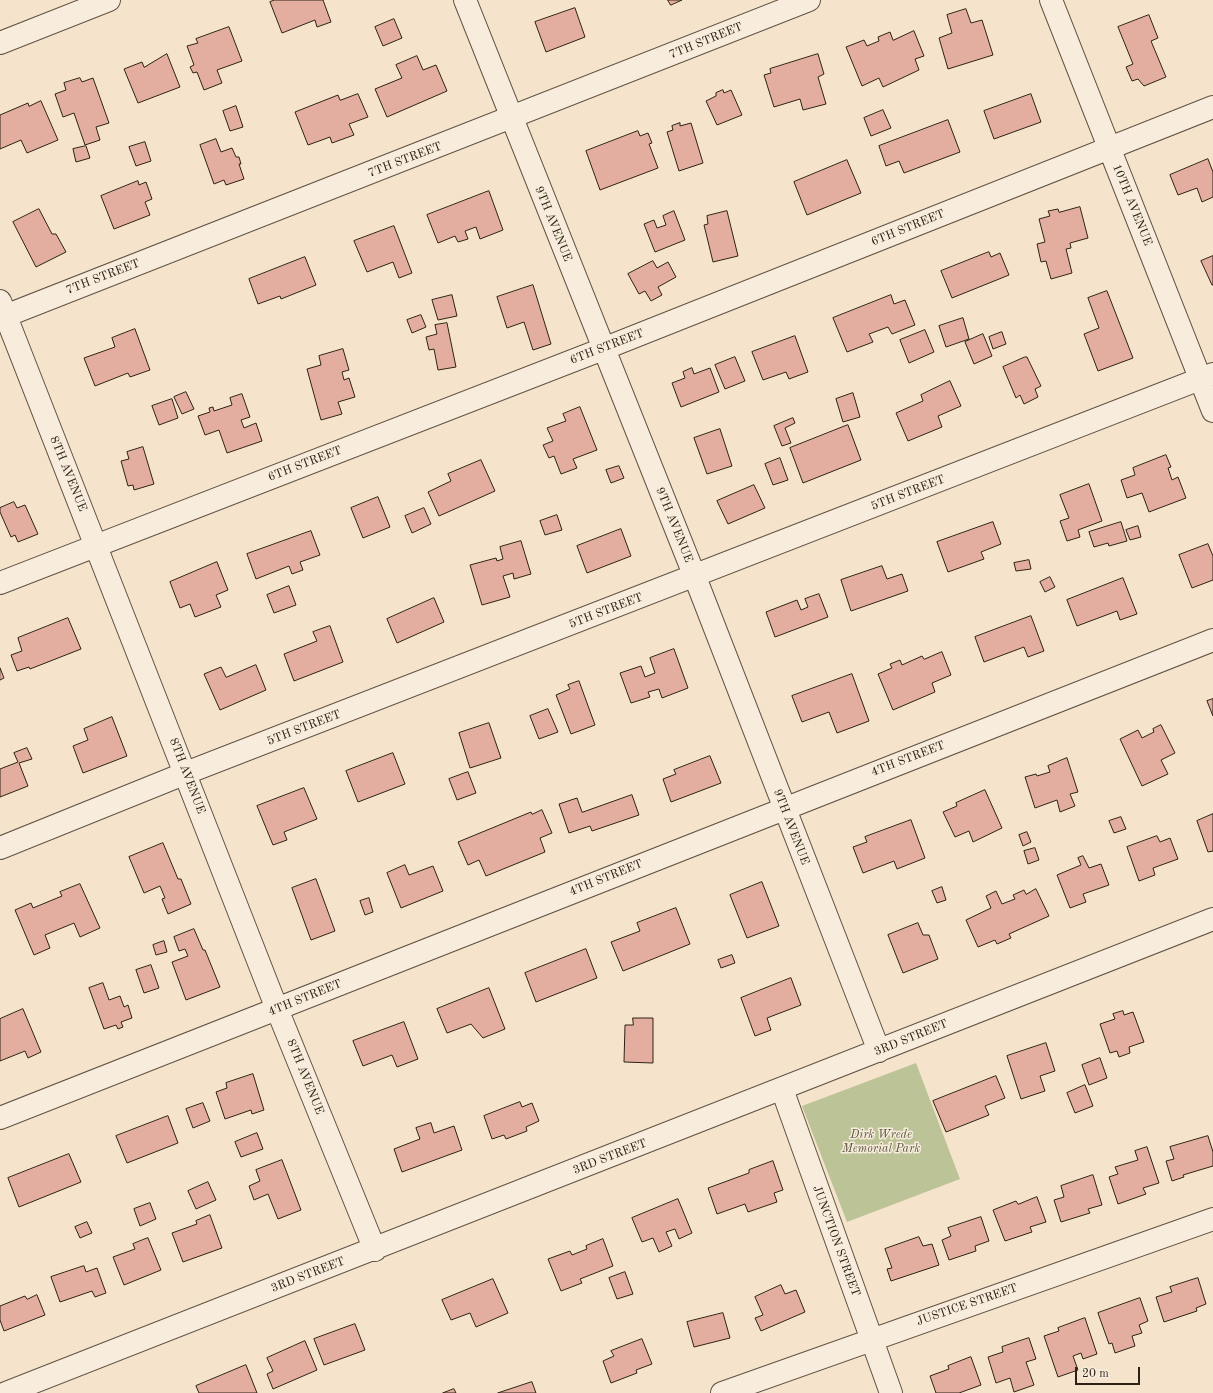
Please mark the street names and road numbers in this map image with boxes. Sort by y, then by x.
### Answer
street label: 7TH STREET [667,20,745,62]
street label: 7TH STREET [366,139,444,181]
street label: 10TH AVENUE [1109,162,1155,248]
street label: 9TH AVENUE [531,184,575,264]
street label: 6TH STREET [869,207,947,249]
street label: 7TH STREET [64,256,142,298]
street label: 6TH STREET [568,326,646,368]
street label: 8TH AVENUE [46,434,90,514]
street label: 6TH STREET [266,443,344,485]
street label: 5TH STREET [869,472,947,514]
street label: 9TH AVENUE [652,485,696,565]
street label: 5TH STREET [567,590,645,632]
street label: 5TH STREET [265,707,343,749]
street label: 8TH AVENUE [166,736,208,816]
street label: 4TH STREET [869,738,947,780]
street label: 9TH AVENUE [770,787,812,867]
street label: 4TH STREET [567,857,645,899]
street label: 4TH STREET [266,977,344,1019]
street label: 3RD STREET [872,1017,950,1059]
street label: 8TH AVENUE [283,1037,327,1117]
street label: 3RD STREET [571,1136,649,1178]
street label: JUNCTION STREET [809,1183,863,1299]
street label: 3RD STREET [269,1254,347,1296]
street label: JUSTICE STREET [915,1281,1019,1329]

